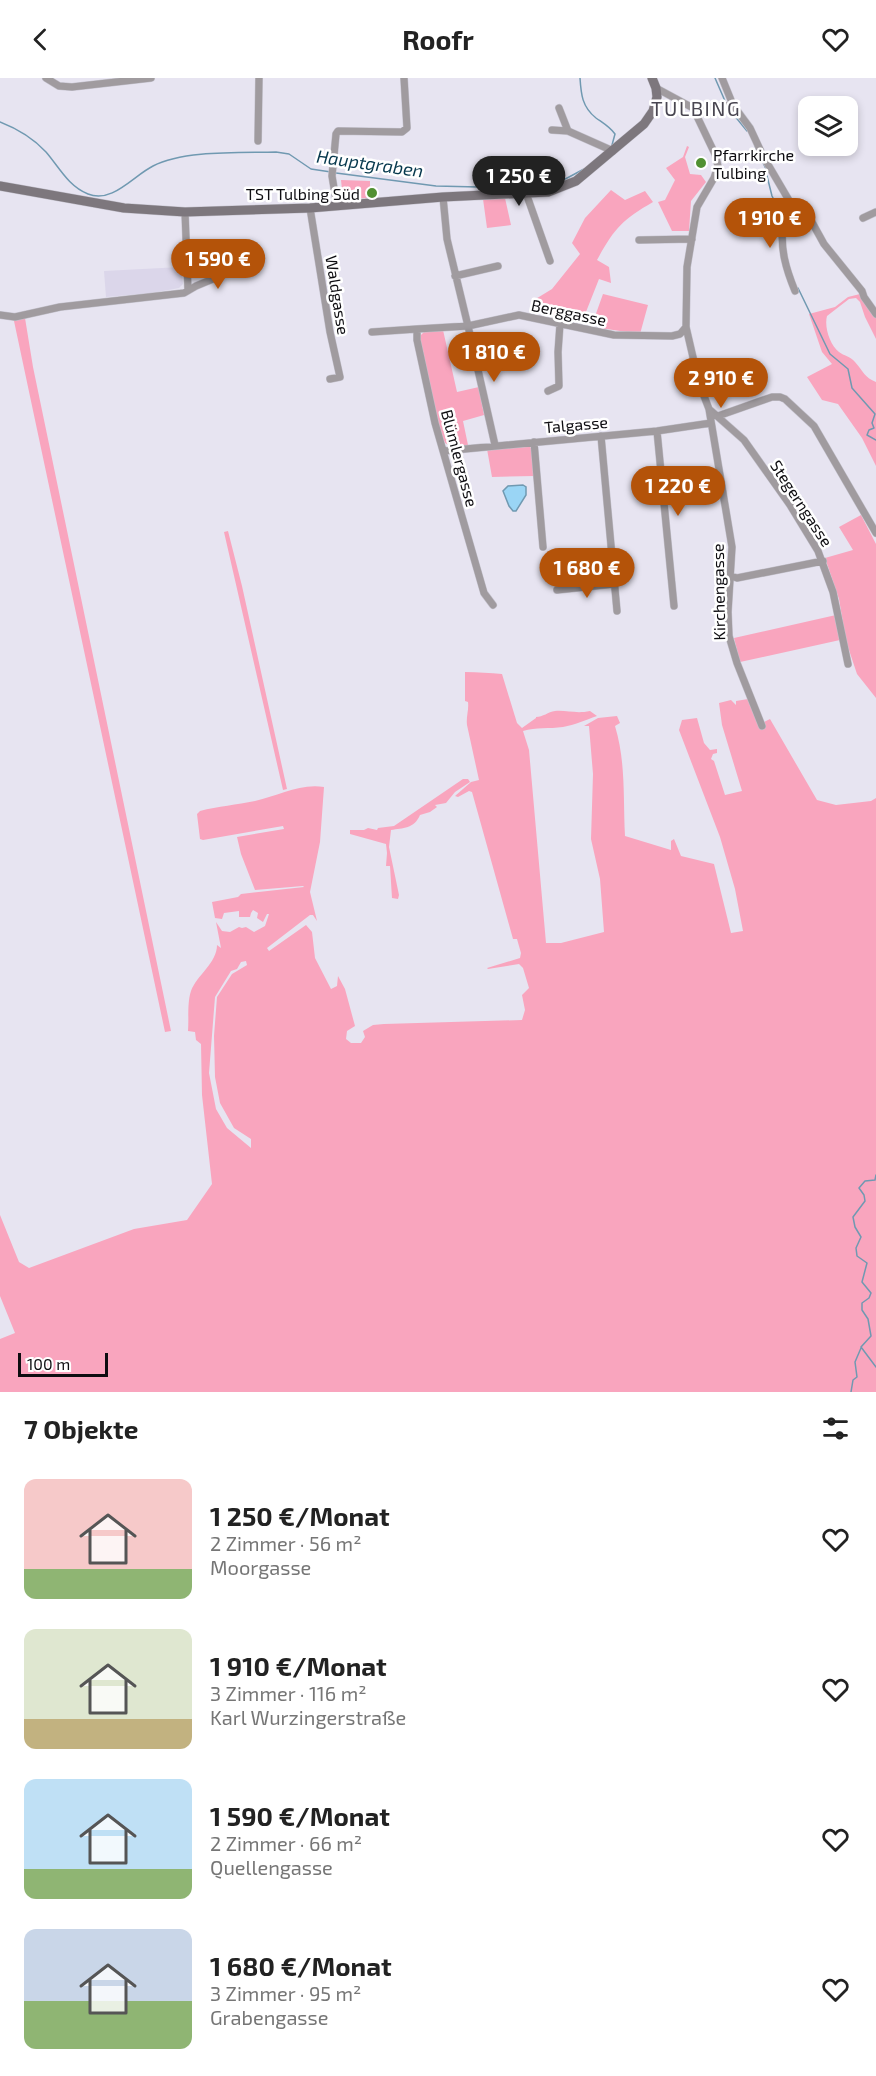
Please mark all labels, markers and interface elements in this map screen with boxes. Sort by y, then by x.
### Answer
icon: back [24,23,57,56]
text: Roofr [402,23,474,55]
icon: heart [819,23,852,56]
district label: TULBING [651,96,741,120]
map controls [798,96,858,156]
button: layers [798,96,858,156]
water label: Hauptgraben [315,145,425,181]
place label: Pfarrkirche Tulbing [713,145,794,182]
pin: 1 250 € [464,156,574,207]
marker: Pfarrkirche Tulbing [694,156,708,170]
text: 1 250 € [486,163,552,187]
place label: TST Tulbing Süd [246,184,360,203]
marker: TST Tulbing Süd [365,186,379,200]
pin: 1 910 € [715,198,825,249]
text: 1 910 € [738,205,802,229]
pin: 1 590 € [163,239,273,290]
text: 1 590 € [185,246,251,270]
street label: Waldgasse [322,254,354,336]
street label: Berggasse [530,295,608,329]
pin: 1 810 € [439,332,549,383]
text: 1 810 € [462,339,526,363]
pin: 2 910 € [666,358,776,409]
text: 2 910 € [688,365,754,389]
street label: Blümlergasse [438,407,482,509]
street label: Talgasse [543,412,609,436]
street label: Stegerngasse [767,456,837,550]
pin: 1 220 € [623,466,733,517]
text: 1 220 € [645,473,711,497]
street label: Kirchengasse [708,543,728,641]
pin: 1 680 € [532,548,642,599]
text: 1 680 € [554,555,621,579]
scale bar [18,1350,108,1378]
text: 100 m [27,1354,70,1373]
icon: filters [819,1412,852,1445]
text: 7 Objekte [24,1413,138,1444]
text: 1 250 €/Monat [210,1500,390,1531]
icon: home [72,1503,144,1575]
icon: heart [819,1523,852,1556]
text: 2 Zimmer · 56 m² [210,1531,361,1555]
text: Moorgasse [210,1555,311,1579]
text: 1 910 €/Monat [210,1650,387,1681]
icon: home [72,1653,144,1725]
icon: heart [819,1673,852,1706]
text: 3 Zimmer · 116 m² [210,1681,367,1705]
text: Karl Wurzingerstraße [210,1705,406,1729]
text: 1 590 €/Monat [210,1800,390,1831]
icon: home [72,1803,144,1875]
icon: heart [819,1823,852,1856]
text: 2 Zimmer · 66 m² [210,1831,362,1855]
text: Quellengasse [210,1855,333,1879]
text: 1 680 €/Monat [210,1950,392,1981]
icon: home [72,1953,144,2025]
icon: heart [819,1973,852,2006]
text: 3 Zimmer · 95 m² [210,1981,361,2005]
text: Grabengasse [210,2005,328,2029]

